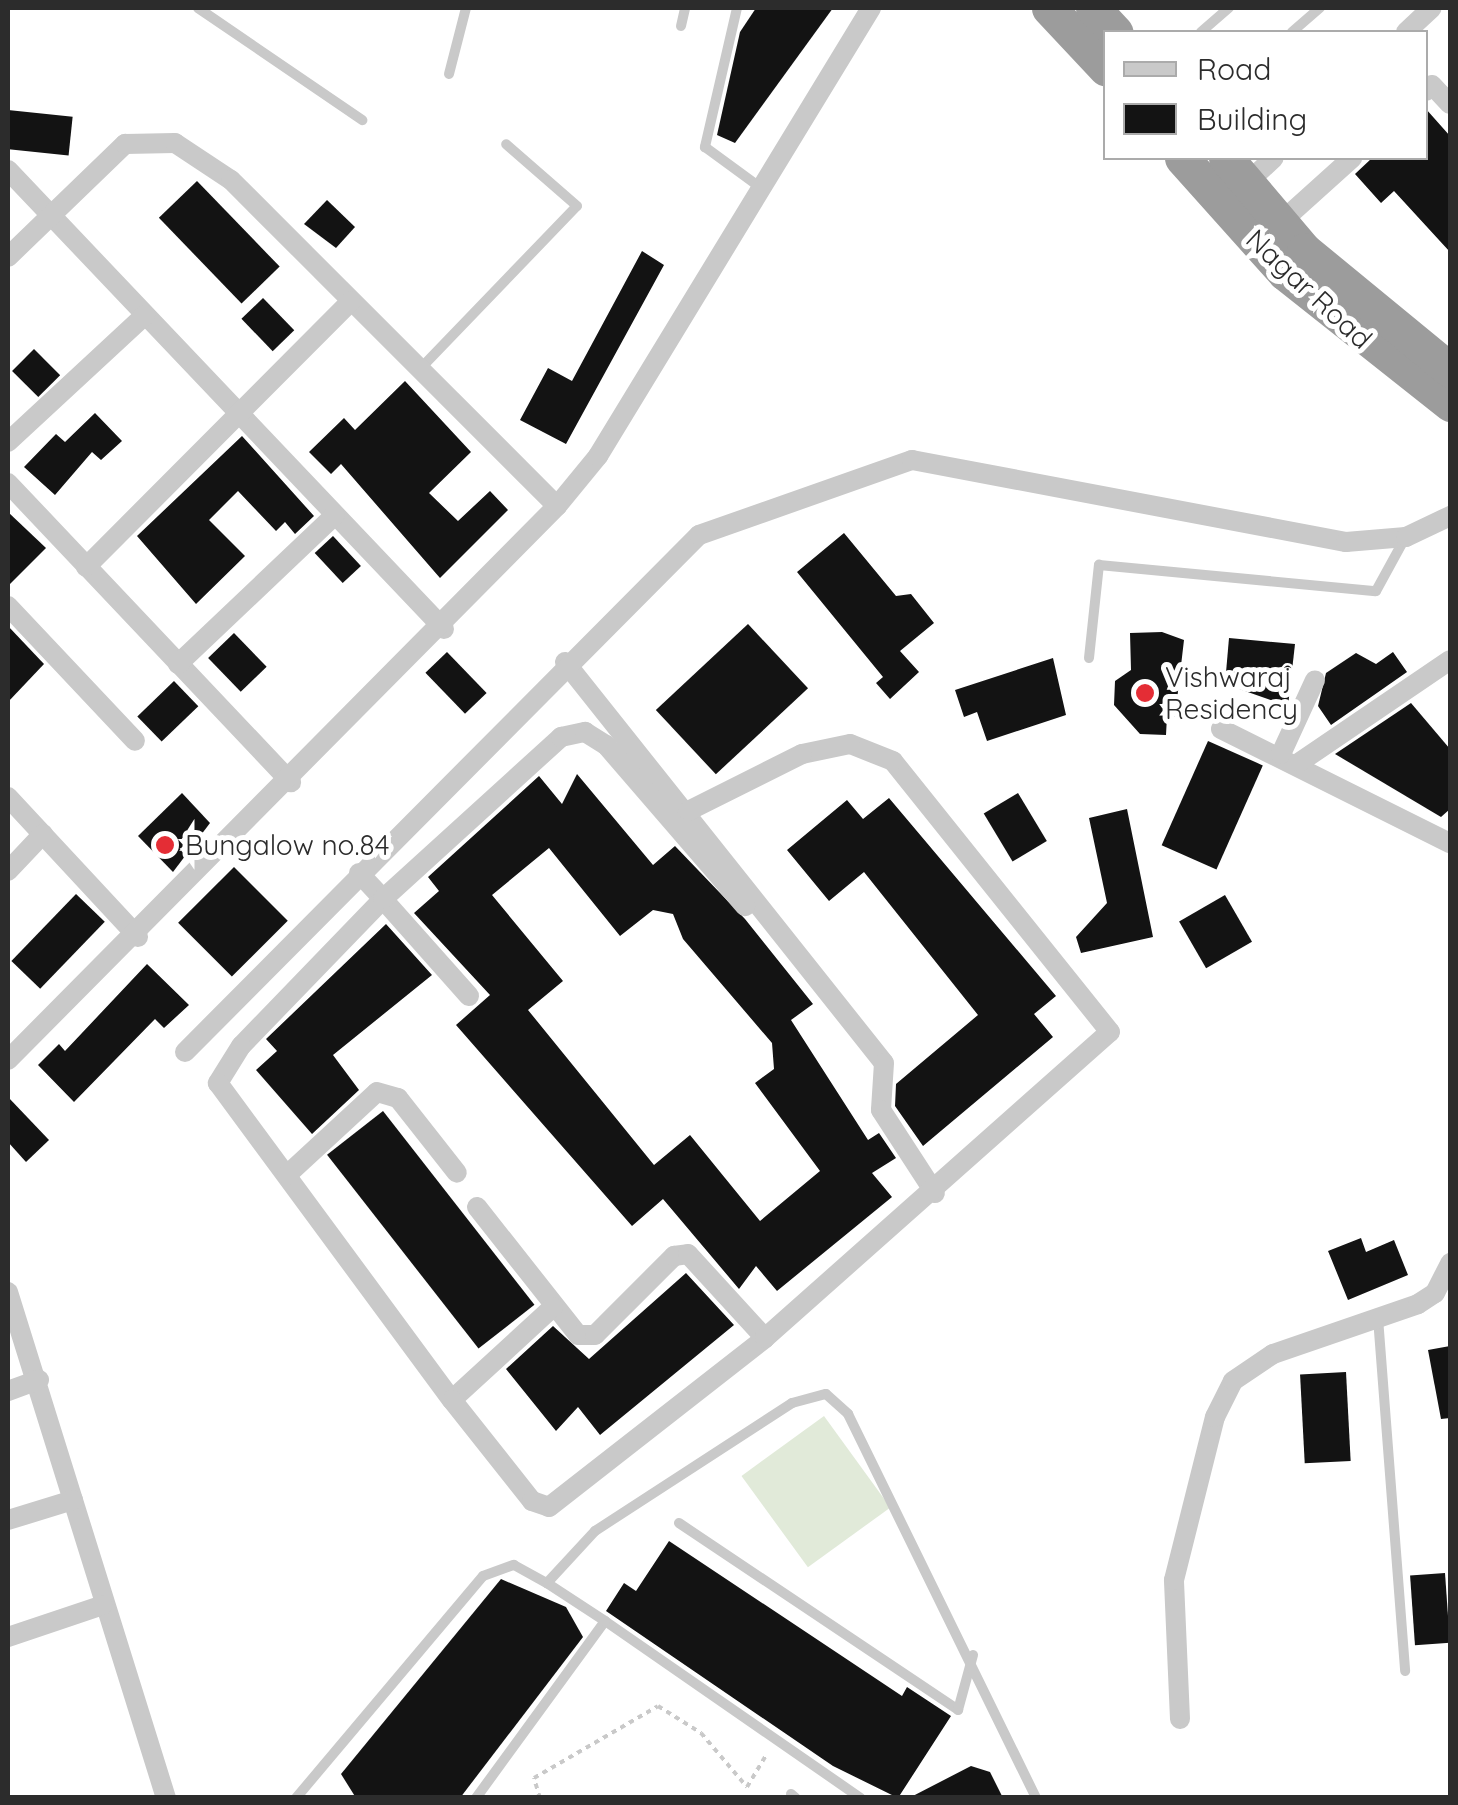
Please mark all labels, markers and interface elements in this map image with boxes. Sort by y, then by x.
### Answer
legend [1103,30,1428,160]
text: Road [1197,50,1271,88]
text: Building [1197,100,1307,138]
street label: Nagar Road [1239,222,1379,356]
place label: Vishwaraj Residency [1165,660,1298,726]
marker: Vishwaraj Residency [1134,682,1156,704]
place label: Bungalow no.84 [185,828,389,862]
marker: Bungalow no.84 [154,834,176,856]

